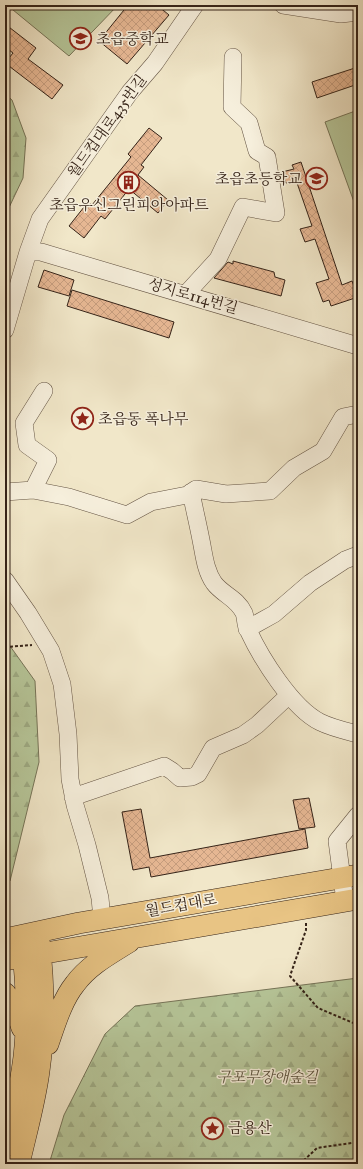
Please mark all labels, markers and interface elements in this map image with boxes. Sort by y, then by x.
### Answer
school or university icon: 초읍중학교 [67,26,93,52]
place label: 초읍중학교 [96,30,169,48]
street label: 월드컵대로435번길 [64,71,150,181]
school or university icon: 초읍초등학교 [304,166,330,192]
building icon: 초읍우신그린피아아파트 [116,169,142,195]
place label: 초읍초등학교 [215,170,302,188]
place label: 초읍우신그린피아아파트 [49,196,209,214]
street label: 성지로114번길 [146,275,240,317]
place icon: 초읍동 폭나무 [69,406,95,432]
place label: 초읍동 폭나무 [98,410,189,428]
street label: 월드컵대로 [144,890,219,920]
park label: 구포무장애숲길 [216,1068,319,1086]
place icon: 금용산 [200,1115,226,1141]
place label: 금용산 [228,1119,272,1137]

